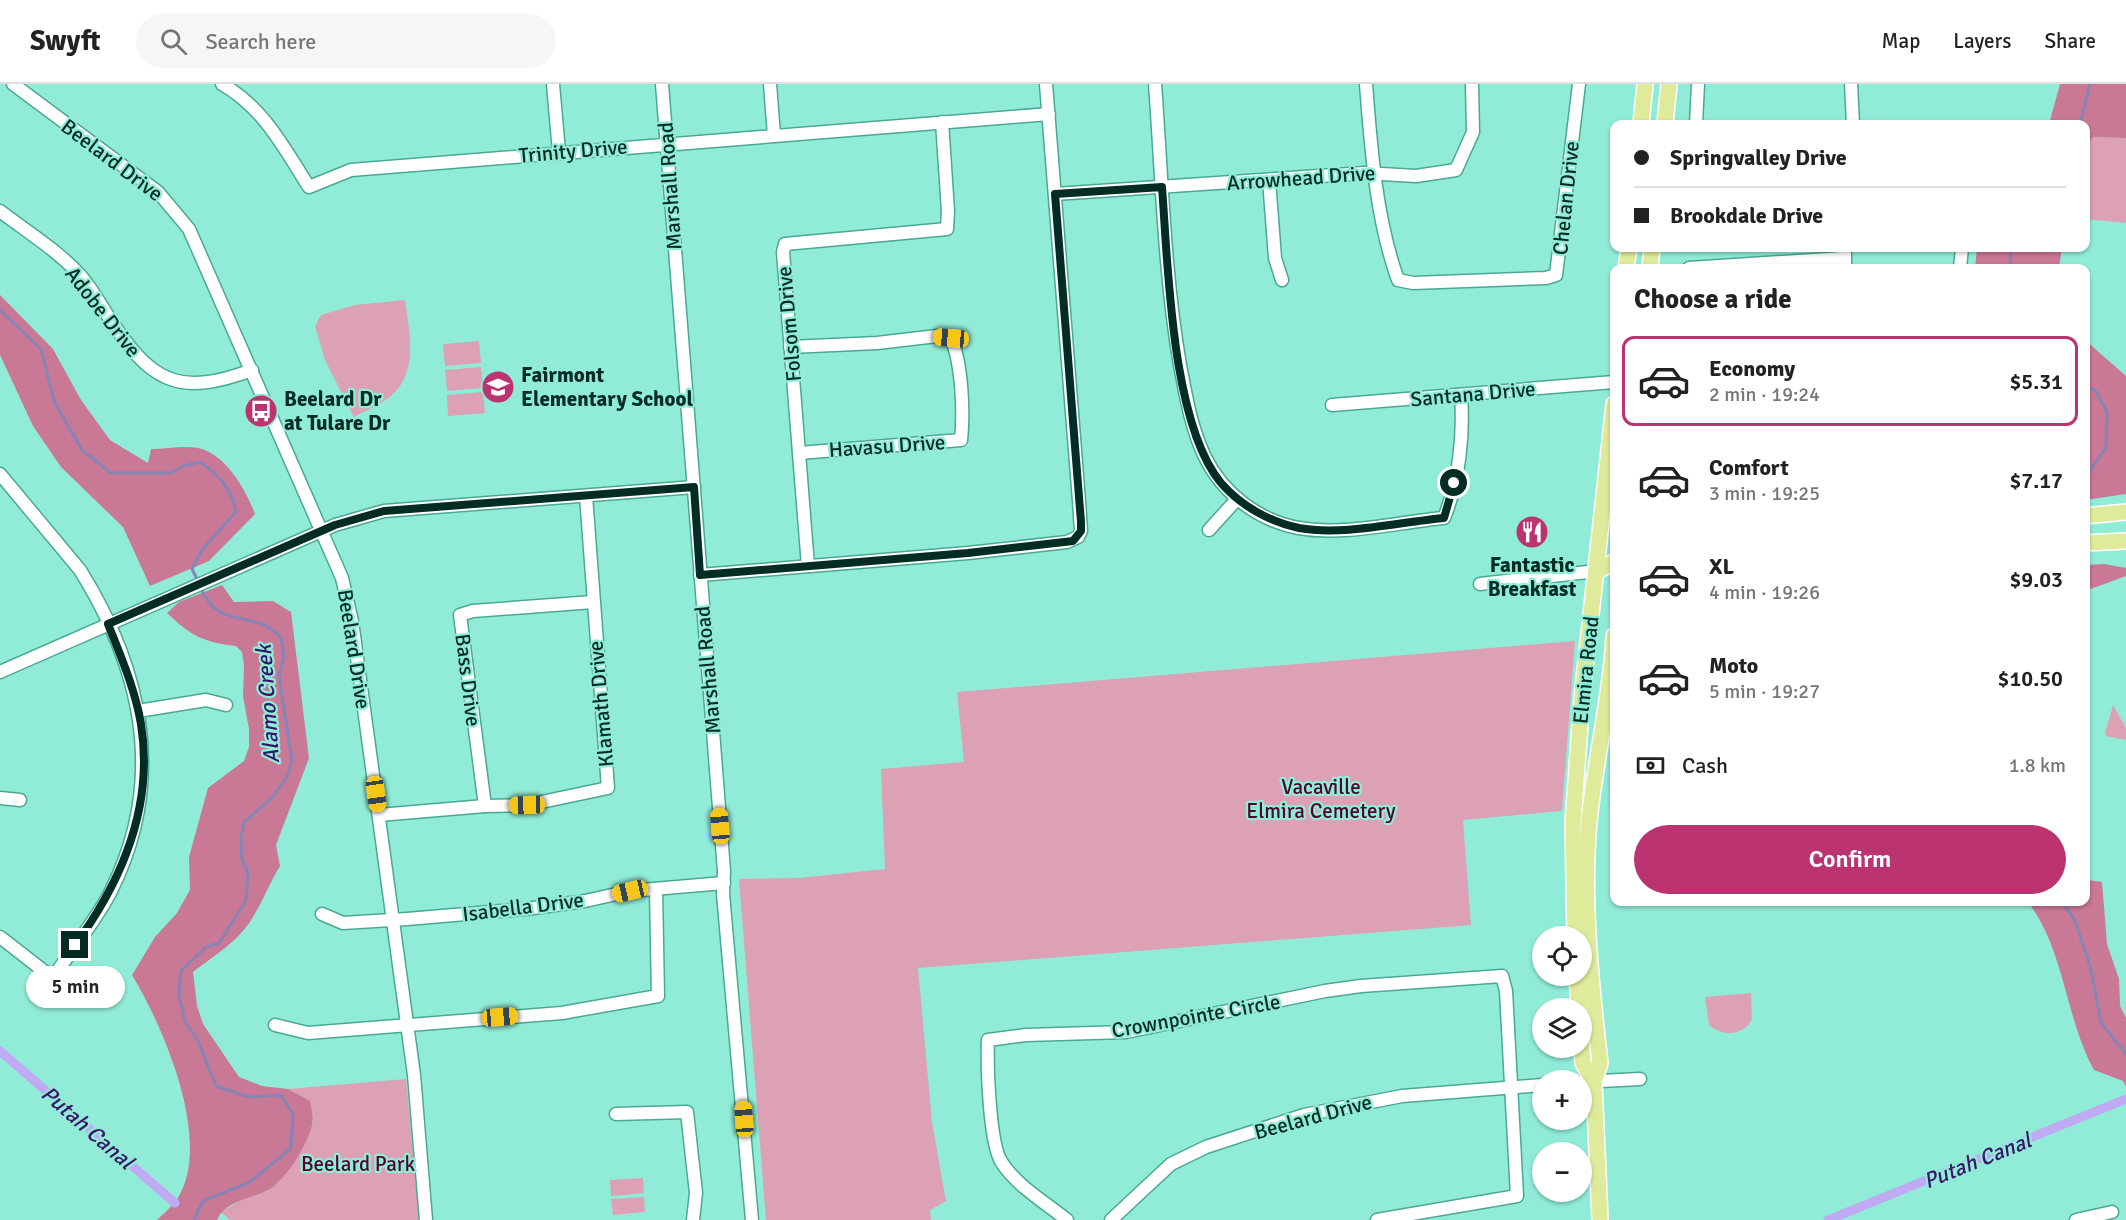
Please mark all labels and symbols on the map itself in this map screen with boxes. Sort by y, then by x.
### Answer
street label: Beelard Drive [56,113,168,207]
street label: Marshall Road [653,121,687,251]
street label: Trinity Drive [518,133,628,169]
street label: Chelan Drive [1547,140,1585,256]
street label: Arrowhead Drive [1226,160,1376,196]
street label: Adobe Drive [60,261,146,363]
street label: Folsom Drive [771,265,807,383]
car [932,327,970,349]
place label: Fairmont Elementary School [521,362,693,412]
school or university icon: Fairmont Elementary School [480,369,516,405]
street label: Santana Drive [1409,376,1537,412]
place label: Beelard Dr at Tulare Dr [284,386,391,436]
bus stop icon: Beelard Dr at Tulare Dr [243,393,279,429]
street label: Havasu Drive [828,429,946,463]
route start [1440,469,1467,496]
restaurant icon: Fantastic Breakfast [1514,514,1550,550]
place label: Fantastic Breakfast [1488,552,1576,602]
street label: Beelard Drive [332,587,376,711]
street label: Marshall Road [689,605,727,735]
street label: Elmira Road [1567,615,1605,725]
street label: Bass Drive [449,632,487,728]
street label: Klamath Drive [583,640,619,768]
water label: Alamo Creek [250,642,285,764]
park label: Vacaville Elmira Cemetery [1246,774,1396,824]
car [365,775,387,813]
car [509,796,545,814]
car [709,807,731,845]
car [610,878,650,904]
street label: Isabella Drive [461,887,585,927]
route end [61,931,88,958]
callout: 5 min [26,966,124,1008]
street label: Crownpointe Circle [1110,988,1282,1044]
car [481,1006,519,1028]
water label: Putah Canal [36,1080,141,1176]
street label: Beelard Drive [1251,1089,1375,1145]
car [734,1100,754,1138]
water label: Putah Canal [1919,1126,2036,1194]
park label: Beelard Park [301,1151,416,1177]

